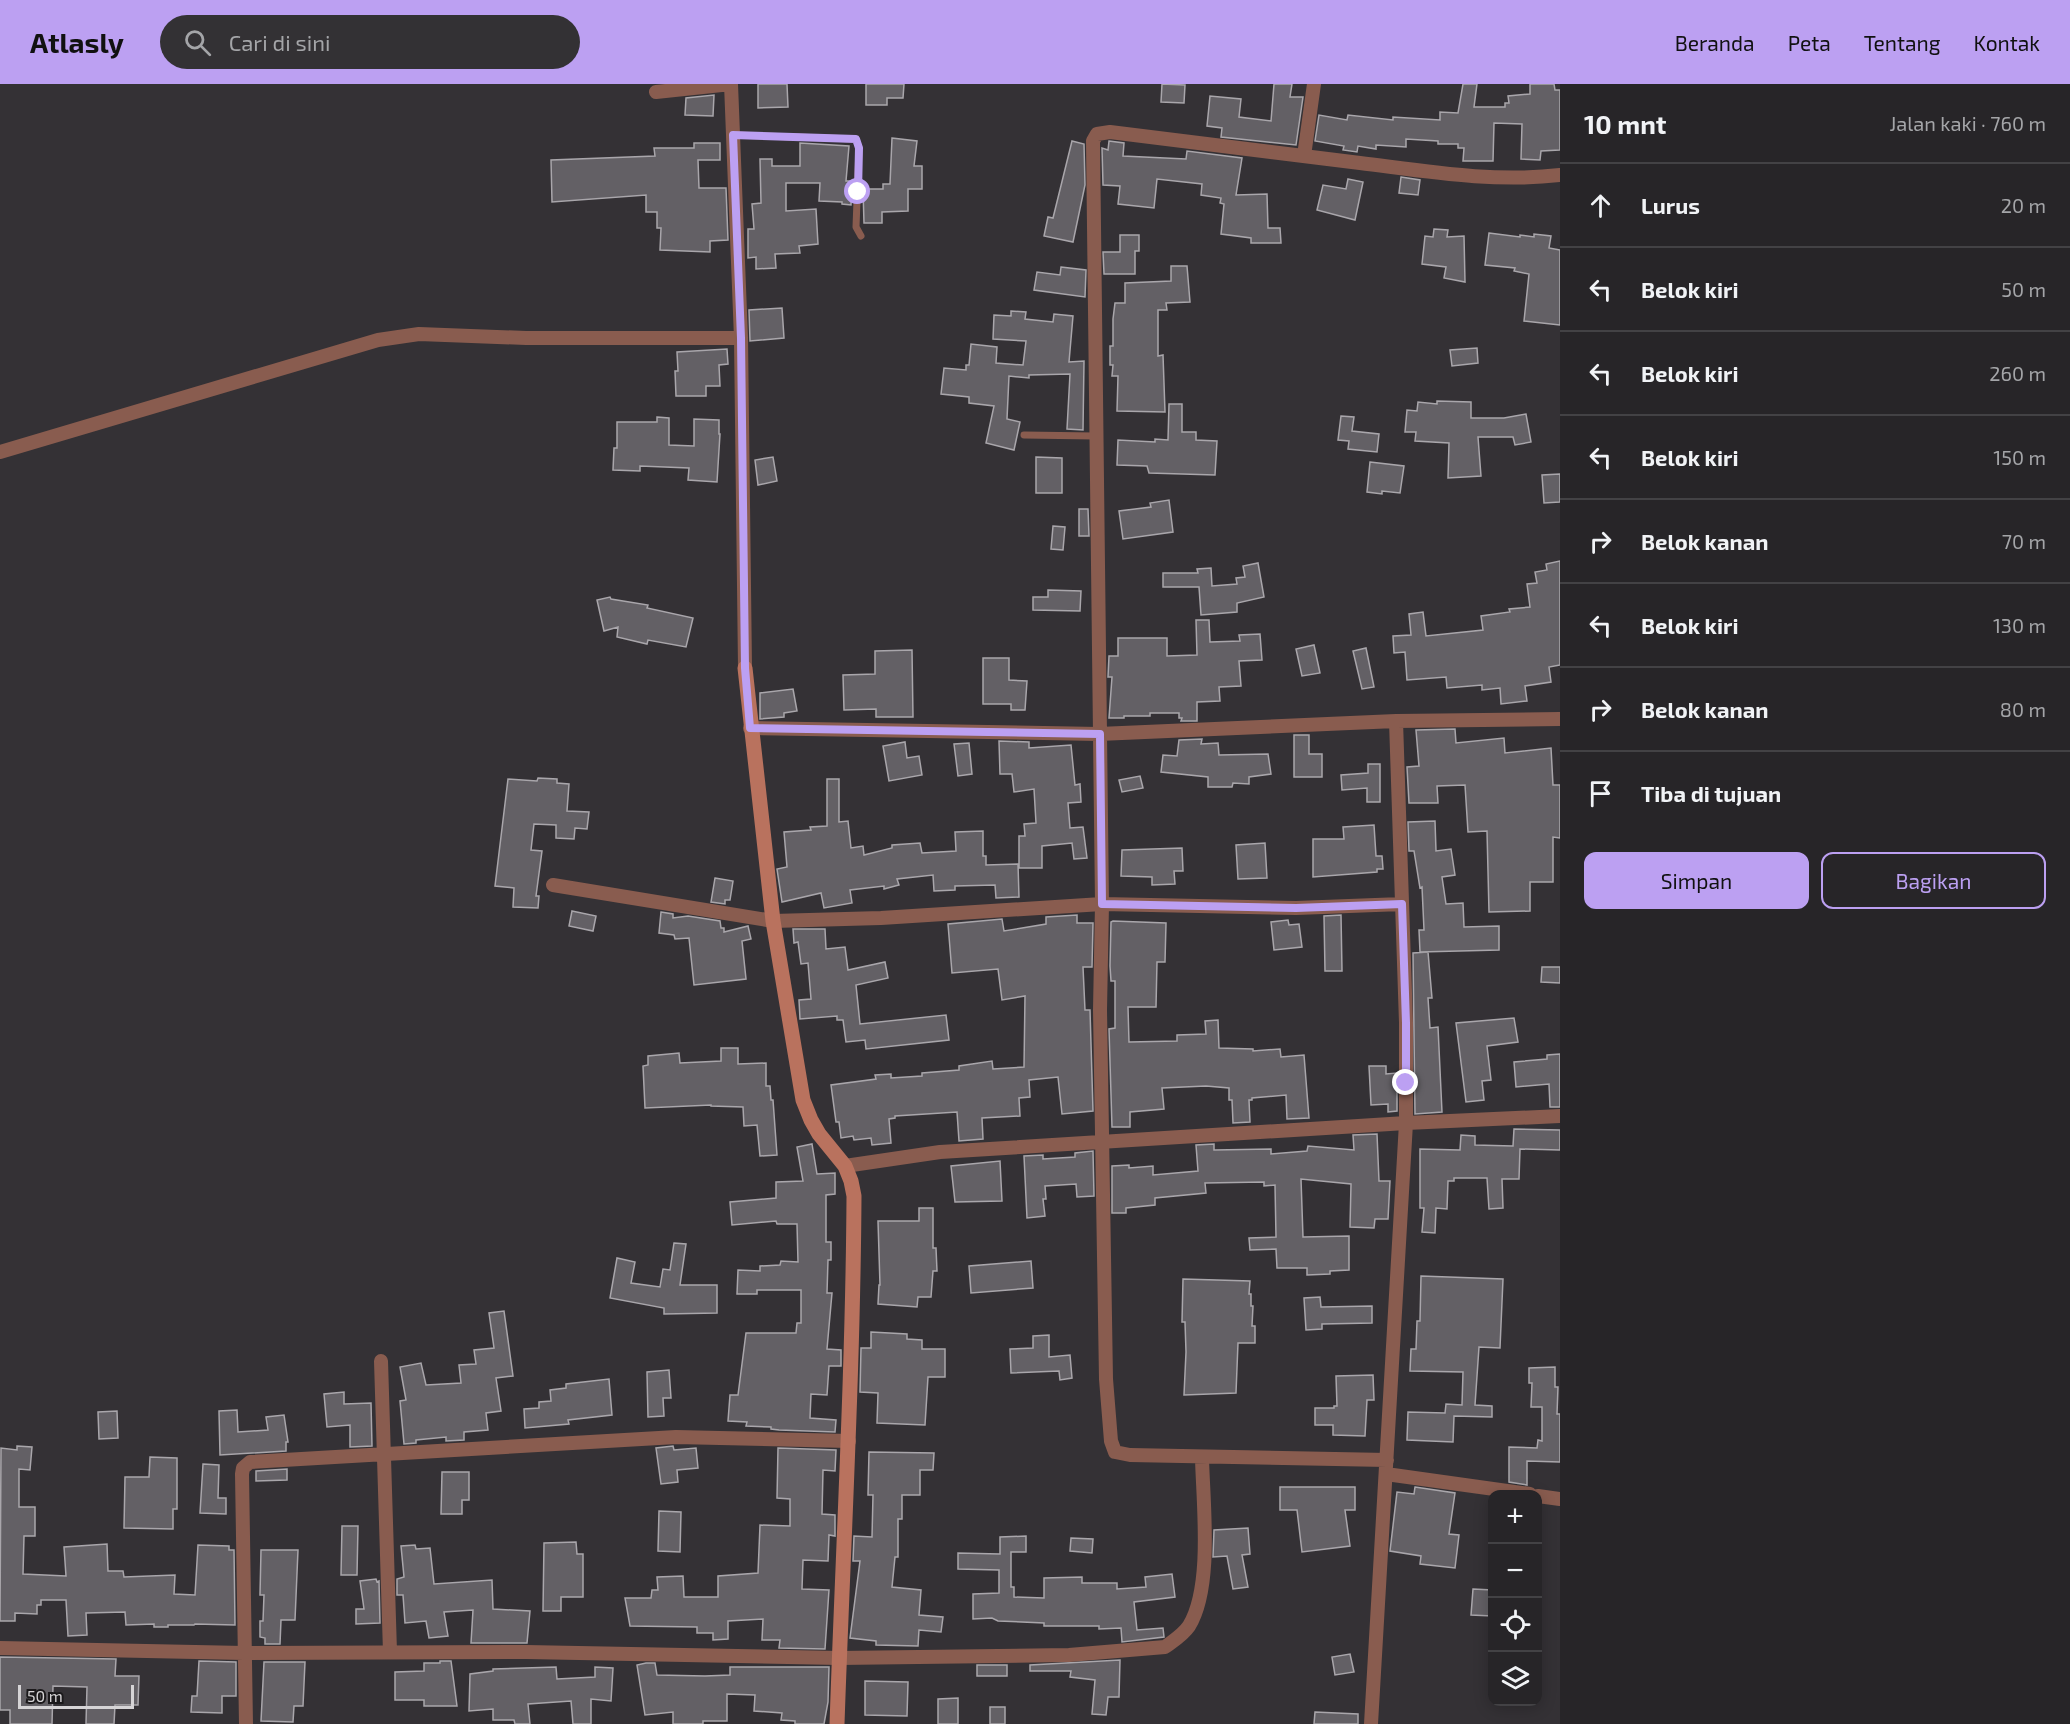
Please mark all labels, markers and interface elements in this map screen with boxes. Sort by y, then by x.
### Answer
search box [160,15,580,69]
text: Atlasly [30,25,124,59]
icon: search [181,26,214,59]
text: Cari di sini [229,29,330,55]
text: Beranda [1675,30,1755,55]
text: Peta [1788,30,1831,55]
text: Tentang [1864,30,1941,55]
text: Kontak [1974,30,2040,55]
text: 10 mnt [1584,108,1666,139]
text: Jalan kaki · 760 m [1890,111,2046,135]
route start [844,178,870,204]
icon: ahead [1584,189,1617,222]
text: Lurus [1641,192,1700,218]
text: 20 m [2001,193,2046,217]
icon: left [1584,273,1617,306]
text: Belok kiri [1641,276,1738,302]
text: 50 m [2001,277,2046,301]
icon: left [1584,357,1617,390]
text: Belok kiri [1641,360,1738,386]
text: 260 m [1989,361,2046,385]
icon: left [1584,441,1617,474]
text: Belok kiri [1641,444,1738,470]
text: 150 m [1993,445,2046,469]
icon: right [1584,525,1617,558]
text: Belok kanan [1641,528,1768,554]
text: 70 m [2002,529,2046,553]
icon: left [1584,609,1617,642]
text: Belok kiri [1641,612,1738,638]
text: 130 m [1993,613,2046,637]
icon: right [1584,693,1617,726]
text: Belok kanan [1641,696,1768,722]
text: 80 m [2000,697,2046,721]
icon: arrive [1584,777,1617,810]
text: Tiba di tujuan [1641,780,1781,806]
button: Simpan [1584,852,1809,909]
button: Bagikan [1821,852,2046,909]
route end [1392,1069,1418,1095]
map controls [1488,1490,1542,1706]
button: + [1488,1490,1542,1544]
button: − [1488,1544,1542,1598]
button: locate [1488,1598,1542,1652]
button: layers [1488,1652,1542,1706]
scale bar [18,1682,134,1710]
text: 50 m [27,1686,63,1705]

